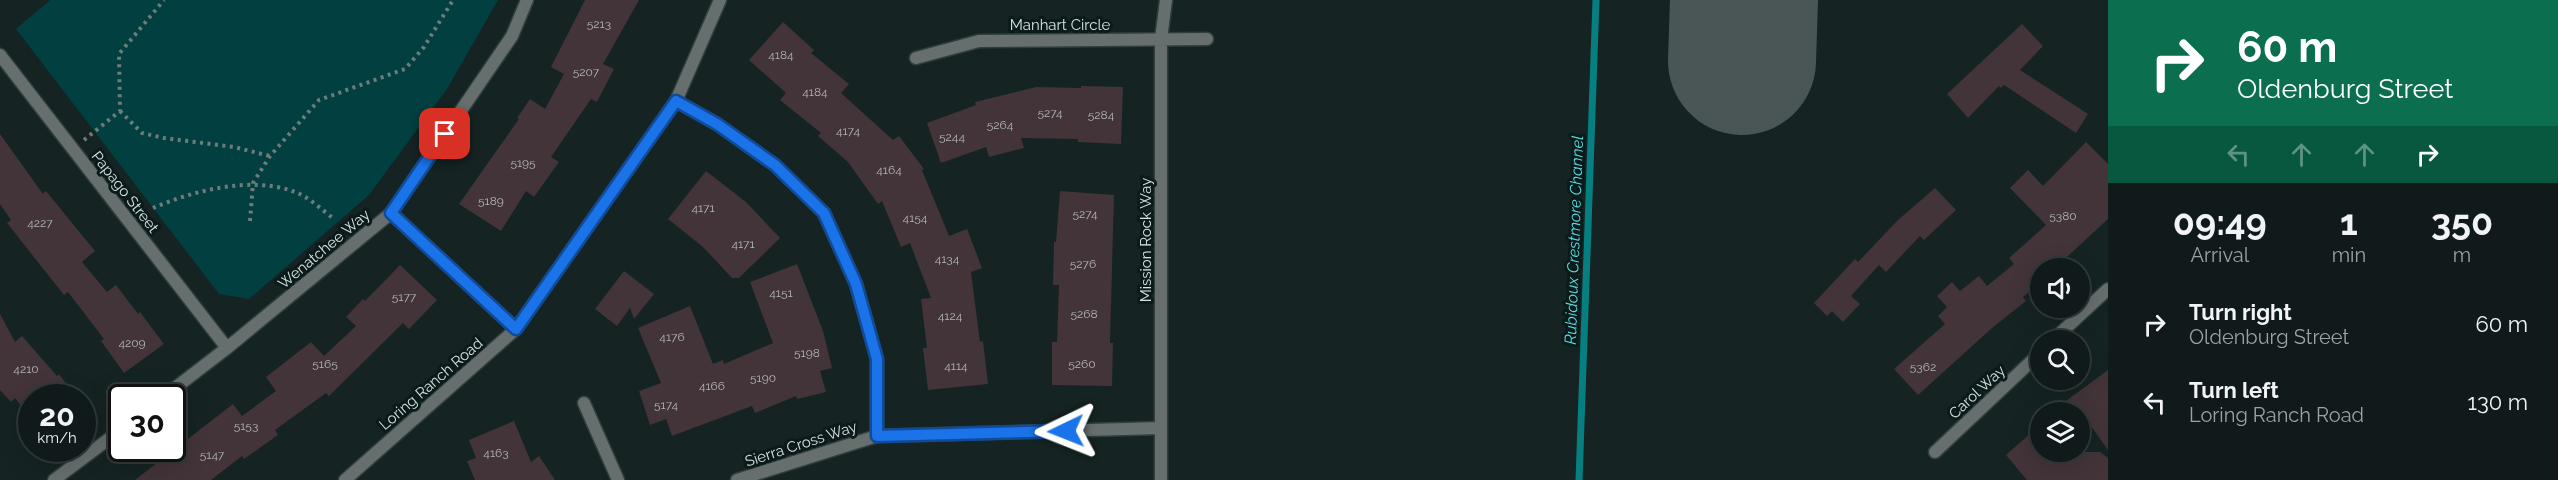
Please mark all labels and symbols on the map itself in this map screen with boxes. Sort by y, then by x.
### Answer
street label: Manhart Circle [1010,16,1111,34]
house number: 5213 [587,17,611,31]
house number: 4184 [768,48,794,62]
house number: 5207 [573,65,600,79]
house number: 4184 [802,85,828,99]
house number: 5274 [1037,106,1063,120]
pin [419,108,470,159]
house number: 5284 [1088,108,1115,122]
house number: 5264 [987,118,1014,132]
house number: 4174 [836,124,860,138]
house number: 5244 [939,130,965,144]
water label: Rubidoux Crestmore Channel [1561,135,1587,345]
street label: Papago Street [88,148,162,236]
house number: 5195 [510,156,536,170]
house number: 4164 [876,163,902,177]
street label: Mission Rock Way [1137,178,1155,302]
house number: 5189 [478,194,504,208]
house number: 4171 [691,201,715,215]
street label: Wenatchee Way [275,205,373,293]
house number: 5274 [1072,207,1098,221]
house number: 5380 [2049,209,2077,223]
house number: 4154 [903,211,928,225]
house number: 4227 [27,216,53,230]
house number: 4171 [731,237,755,251]
house number: 4134 [935,252,960,266]
house number: 5276 [1070,257,1096,271]
house number: 4151 [769,286,793,300]
house number: 5177 [392,290,417,304]
house number: 5268 [1070,307,1098,321]
house number: 4124 [938,309,963,323]
house number: 4176 [659,330,685,344]
street label: Loring Ranch Road [376,334,486,434]
house number: 4209 [118,336,146,350]
house number: 5198 [794,346,820,360]
house number: 5165 [312,357,338,371]
house number: 5260 [1068,357,1096,371]
house number: 4114 [944,359,968,373]
house number: 5362 [1910,360,1936,374]
street label: Carol Way [1945,361,2009,423]
house number: 4210 [13,362,39,376]
house number: 5190 [750,371,776,385]
house number: 4166 [699,379,725,393]
speed limit sign: 30 [108,384,186,462]
house number: 5174 [654,398,678,412]
position arrow [1034,399,1098,463]
street label: Sierra Cross Way [743,417,859,471]
house number: 5153 [234,419,258,433]
house number: 4163 [483,446,509,460]
house number: 5147 [200,448,225,462]

